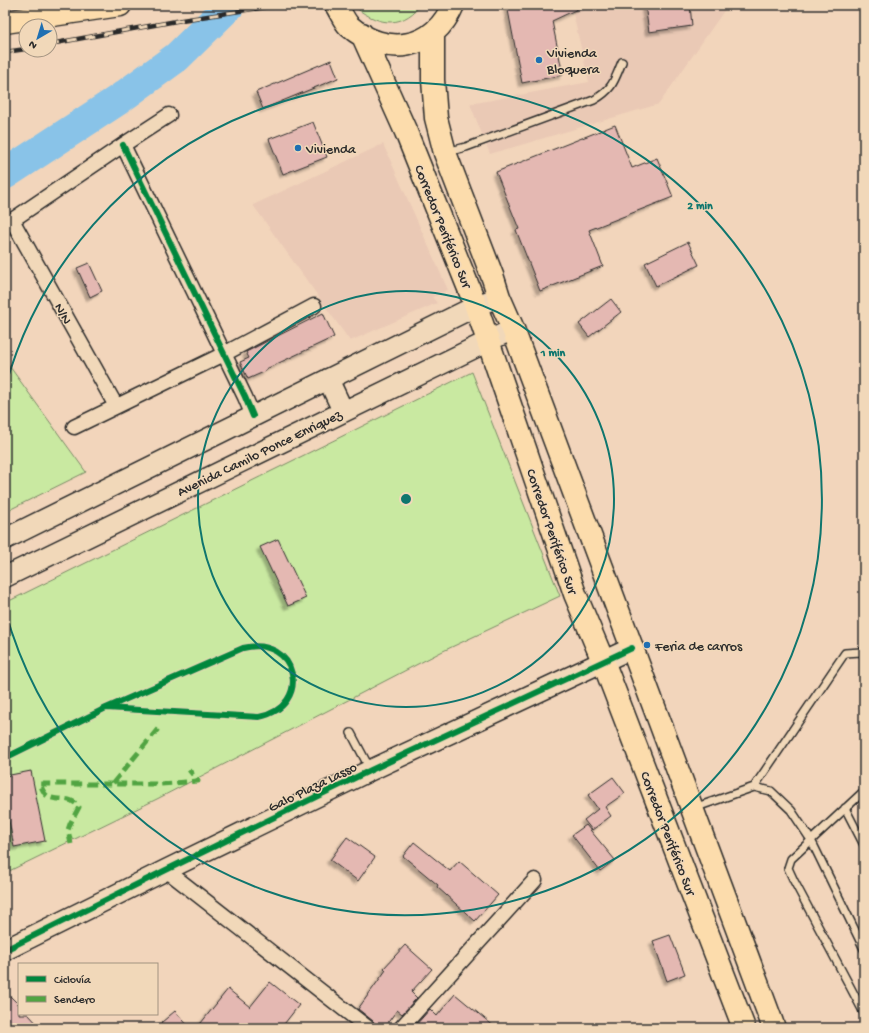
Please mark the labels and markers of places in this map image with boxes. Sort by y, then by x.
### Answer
place label: Vivienda Bloquera [546,46,601,79]
marker: Vivienda Bloquera [534,55,544,65]
place label: Vivienda [305,142,357,159]
marker: Vivienda [293,143,303,153]
centre of rings [399,492,413,506]
place label: Feria de carros [654,639,743,656]
marker: Feria de carros [642,640,652,650]

